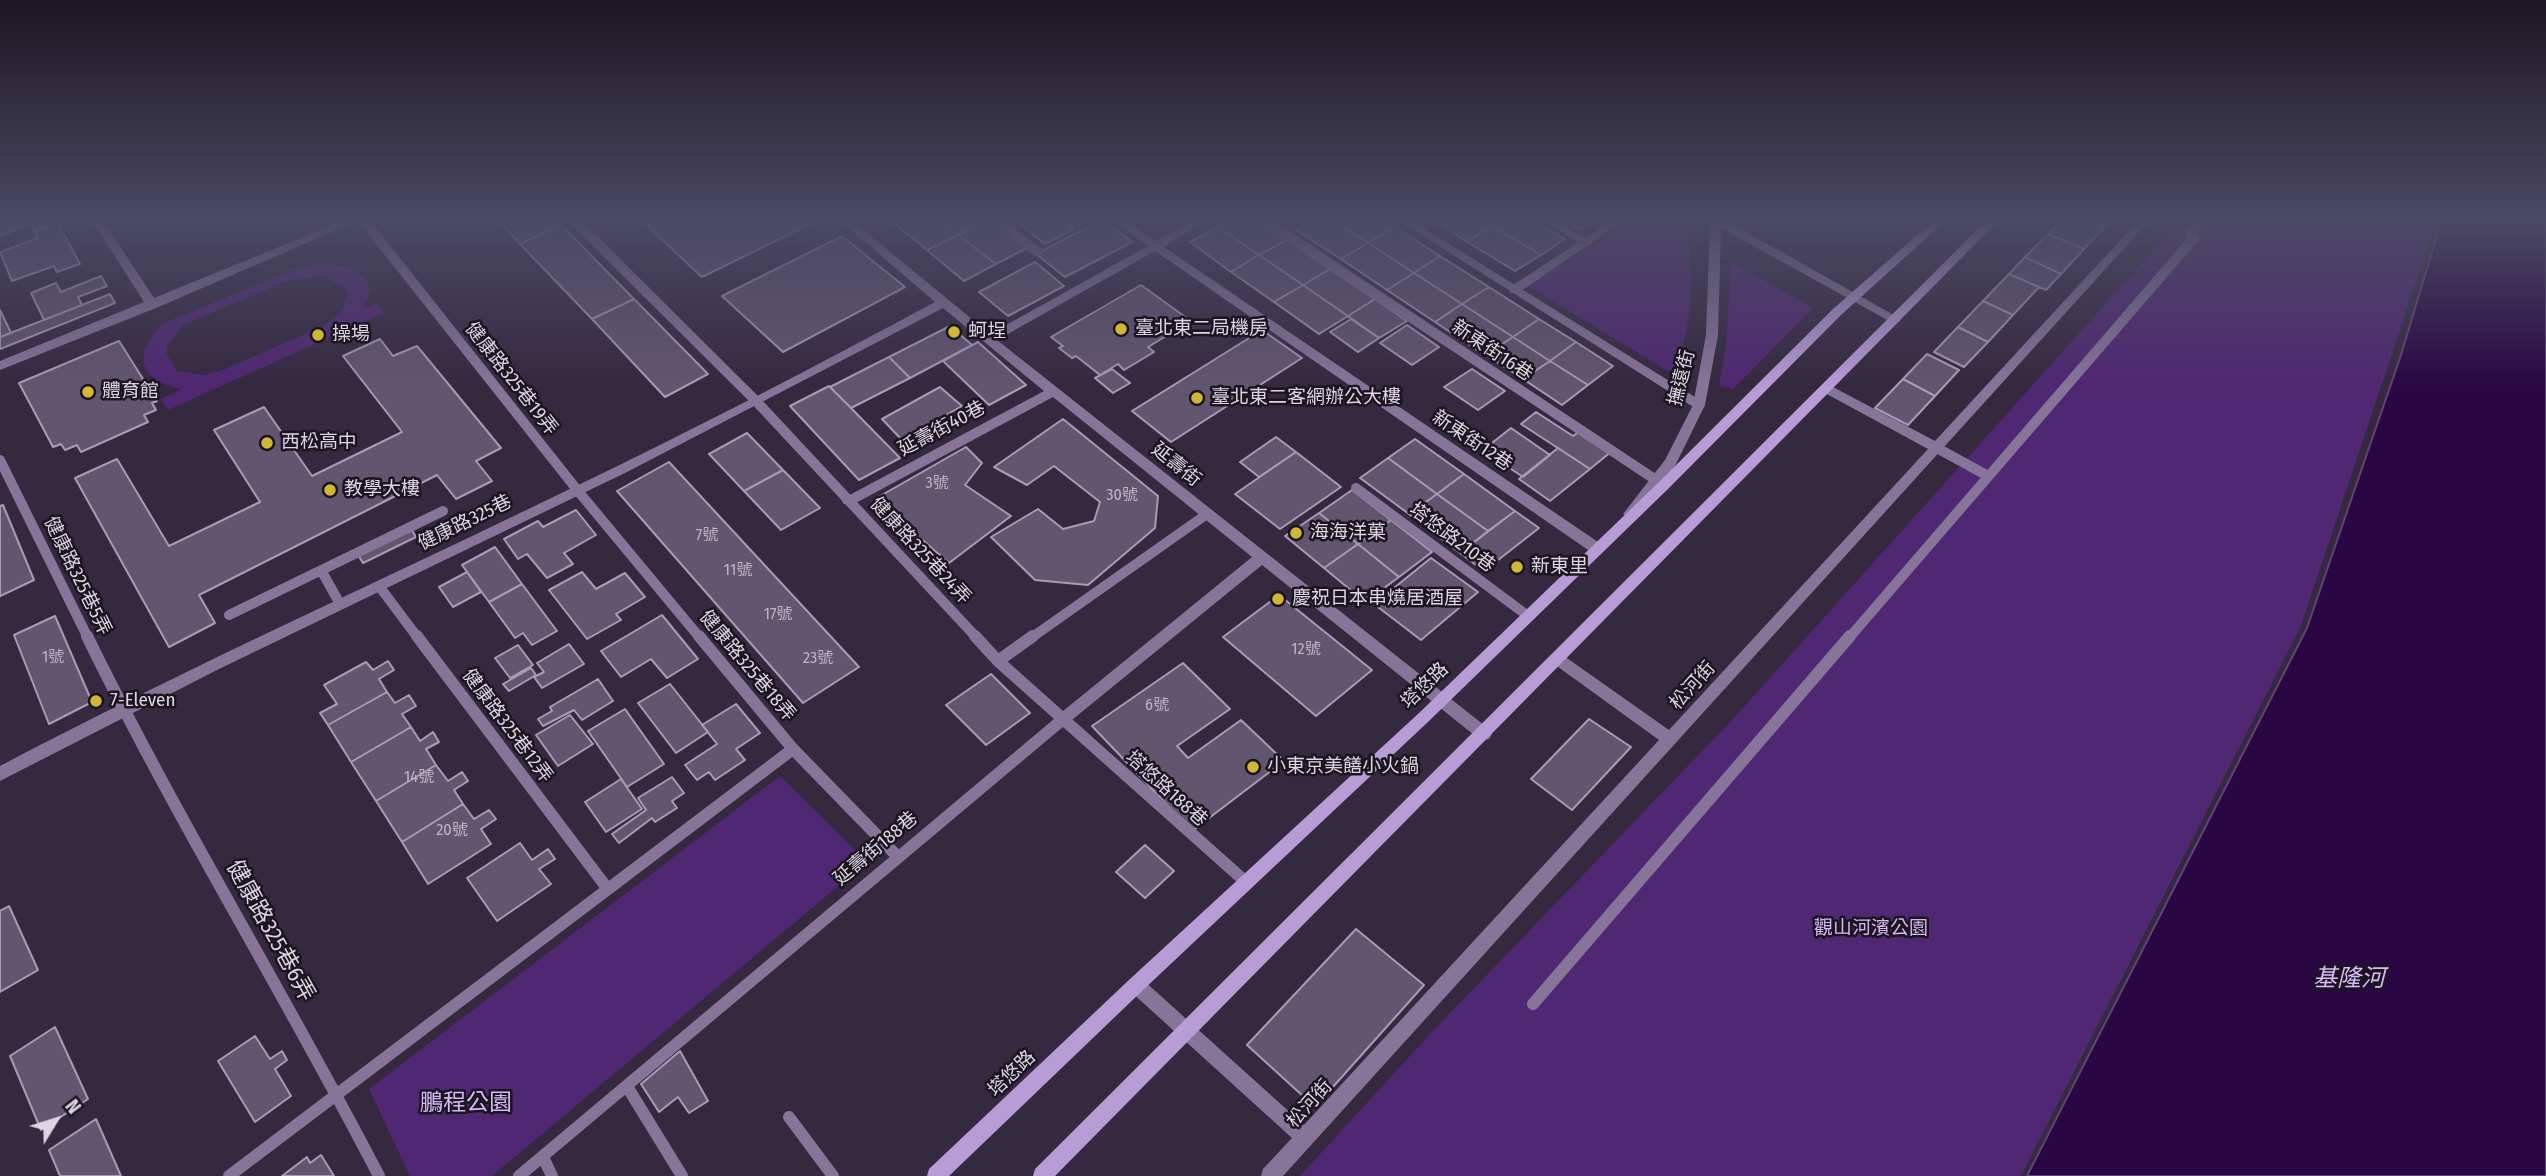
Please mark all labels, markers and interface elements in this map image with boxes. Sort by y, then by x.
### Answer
street label: 新東街16巷 [1447,316,1537,386]
street label: 健康路325巷19弄 [460,318,562,440]
place label: 臺北東二局機房 [1135,318,1268,340]
place label: 蚵埕 [968,321,1006,343]
marker: 臺北東二局機房 [1113,321,1129,337]
place label: 操場 [332,324,370,346]
marker: 蚵埕 [946,324,962,340]
marker: 操場 [310,327,326,343]
street label: 撫遠街 [1664,348,1700,408]
place label: 體育館 [102,381,159,403]
marker: 體育館 [80,384,96,400]
place label: 臺北東二客網辦公大樓 [1211,387,1401,409]
marker: 臺北東二客網辦公大樓 [1189,390,1205,406]
street label: 延壽街40巷 [895,397,989,461]
street label: 新東街12巷 [1428,406,1516,476]
place label: 西松高中 [281,432,357,454]
marker: 西松高中 [259,435,275,451]
street label: 延壽街 [1147,438,1205,492]
house number: 3號 [925,474,949,494]
place label: 教學大樓 [344,479,420,501]
marker: 教學大樓 [322,482,338,498]
house number: 30號 [1106,486,1138,506]
street label: 健康路325巷 [414,491,516,555]
street label: 健康路325巷24弄 [865,493,975,609]
street label: 塔悠路210巷 [1405,498,1499,578]
street label: 健康路325巷5弄 [38,513,116,639]
place label: 海海洋菓 [1310,522,1386,544]
marker: 海海洋菓 [1288,525,1304,541]
house number: 7號 [696,526,718,546]
place label: 新東里 [1531,556,1588,578]
marker: 新東里 [1509,559,1525,575]
house number: 11號 [724,561,752,581]
place label: 慶祝日本串燒居酒屋 [1292,588,1463,610]
marker: 慶祝日本串燒居酒屋 [1270,591,1286,607]
house number: 17號 [764,605,792,625]
street label: 健康路325巷18弄 [694,606,800,726]
house number: 12號 [1291,640,1321,660]
house number: 1號 [42,648,64,668]
house number: 23號 [803,649,833,669]
street label: 松河街 [1665,657,1721,715]
street label: 塔悠路 [1397,658,1453,714]
street label: 健康路325巷12弄 [457,665,557,787]
place label: 7-Eleven [110,690,175,712]
marker: 7-Eleven [88,693,104,709]
house number: 6號 [1145,696,1169,716]
street label: 塔悠路188巷 [1120,746,1212,832]
place label: 小東京美饍小火鍋 [1267,756,1419,778]
marker: 小東京美饍小火鍋 [1245,759,1261,775]
house number: 14號 [404,768,434,788]
street label: 延壽街188巷 [829,807,923,891]
house number: 20號 [436,821,468,841]
street label: 健康路325巷6弄 [220,856,320,1006]
park label: 觀山河濱公園 [1814,918,1928,940]
water label: 基隆河 [2313,965,2385,993]
street label: 塔悠路 [984,1046,1040,1102]
street label: 松河街 [1282,1075,1338,1133]
north arrow [21,1085,91,1155]
park label: 鵬程公園 [420,1090,512,1118]
text: N [60,1095,86,1118]

